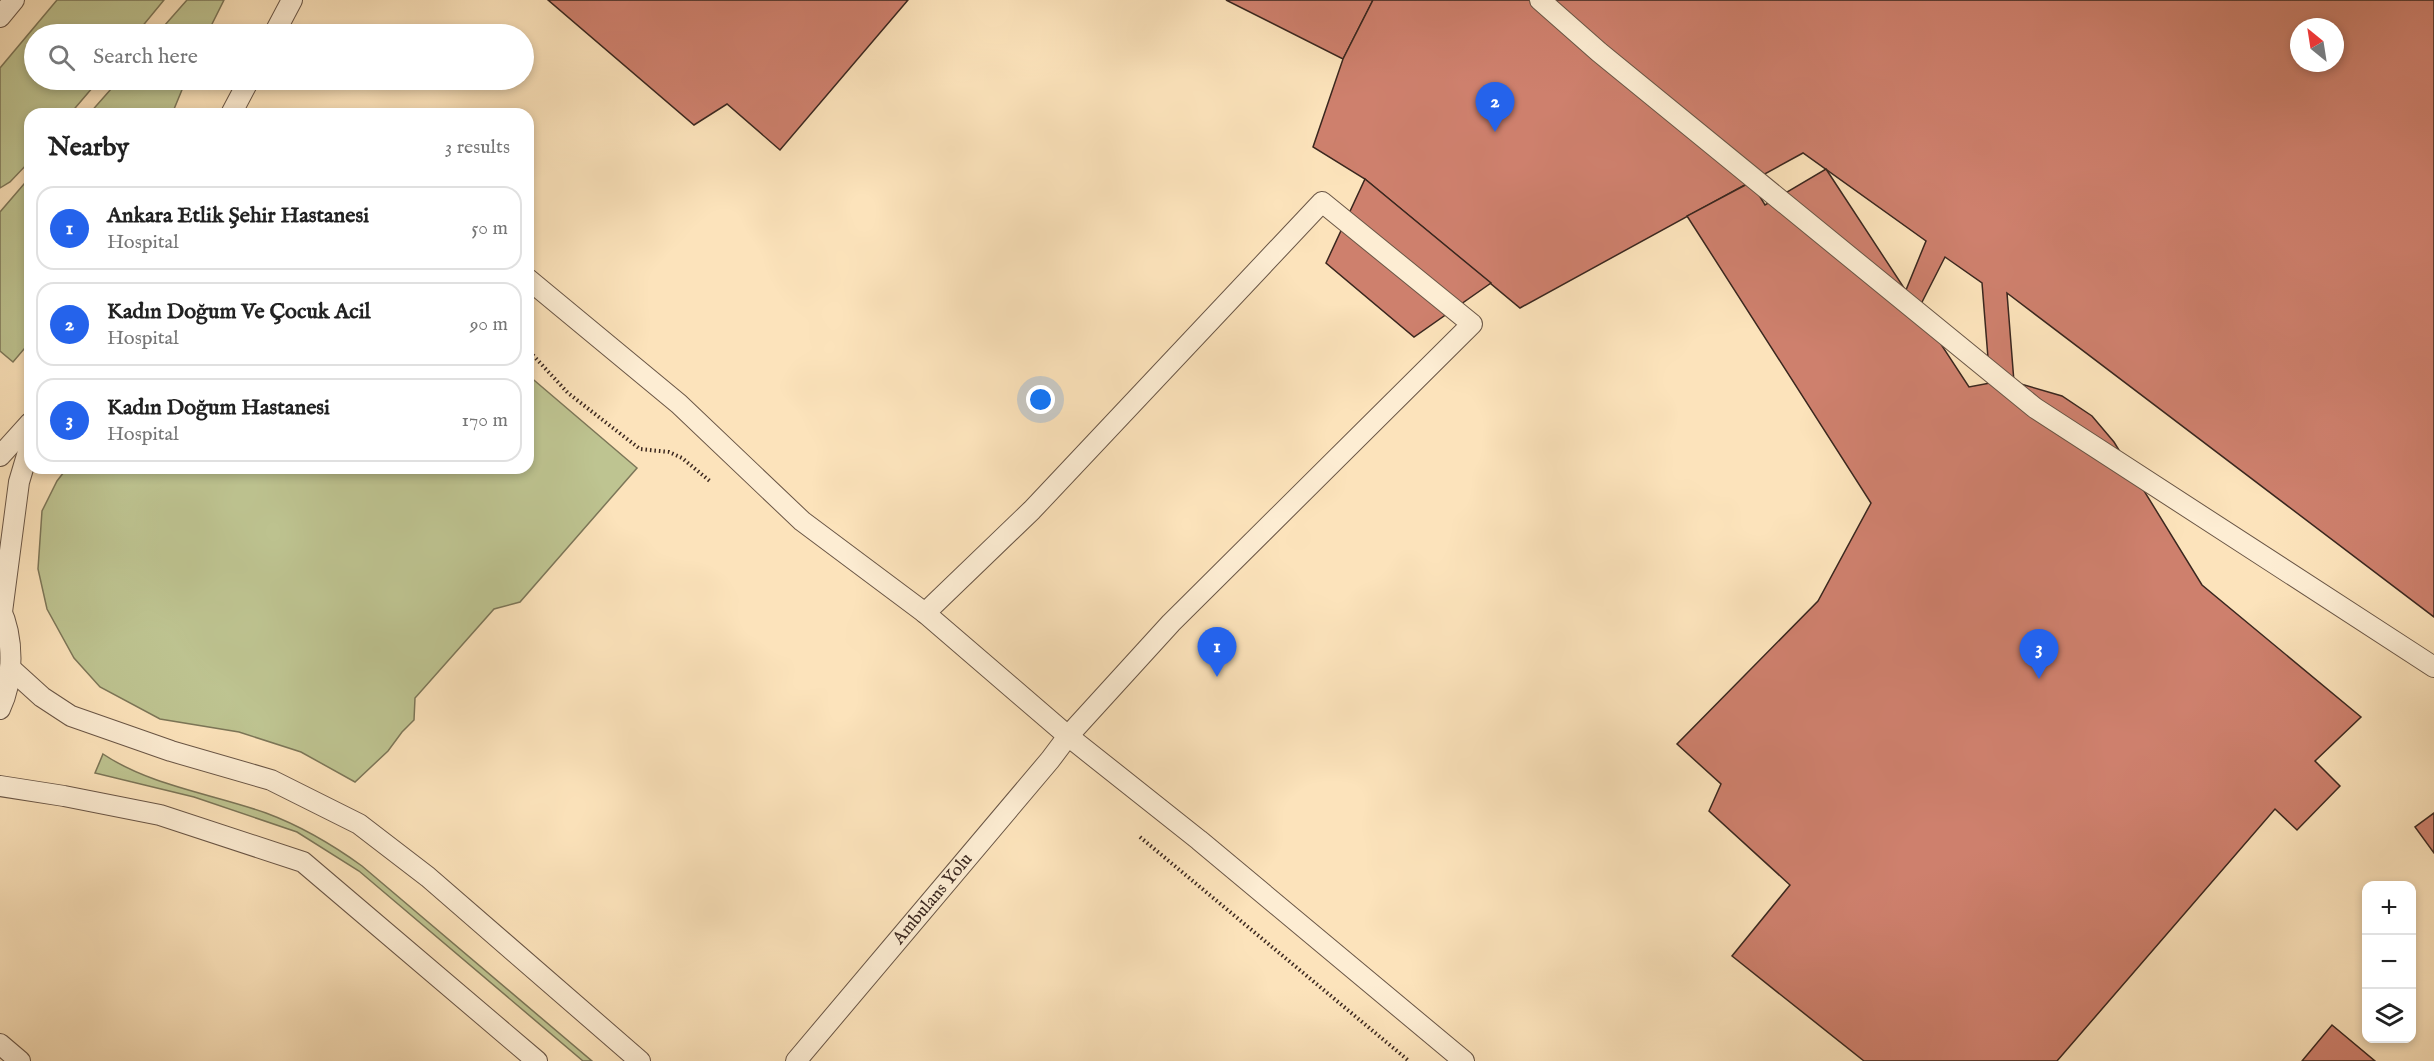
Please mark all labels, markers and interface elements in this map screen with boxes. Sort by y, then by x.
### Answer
north arrow [2290,18,2344,72]
search box [24,24,534,90]
icon: search [45,41,78,74]
text: Search here [93,43,198,71]
pin: 2 [1476,82,1514,132]
text: Nearby [48,131,129,164]
text: 3 results [445,135,510,160]
text: Ankara Etlik Şehir Hastanesi [107,202,369,230]
text: 1 [66,216,73,241]
text: 50 m [471,216,508,241]
text: Hospital [107,230,179,255]
text: Kadın Doğum Ve Çocuk Acil [107,298,371,326]
text: 2 [65,312,74,337]
text: 90 m [470,312,508,337]
text: Hospital [107,326,179,351]
your location [1026,385,1055,414]
text: Kadın Doğum Hastanesi [107,394,330,422]
text: 3 [66,408,73,433]
text: 170 m [462,408,508,433]
text: Hospital [107,422,179,447]
pin: 1 [1198,628,1236,677]
pin: 3 [2020,630,2058,679]
street label: Ambulans Yolu [887,849,978,950]
map controls [2362,881,2416,1043]
button: + [2362,881,2416,935]
button: − [2362,935,2416,989]
button: layers [2362,989,2416,1043]

